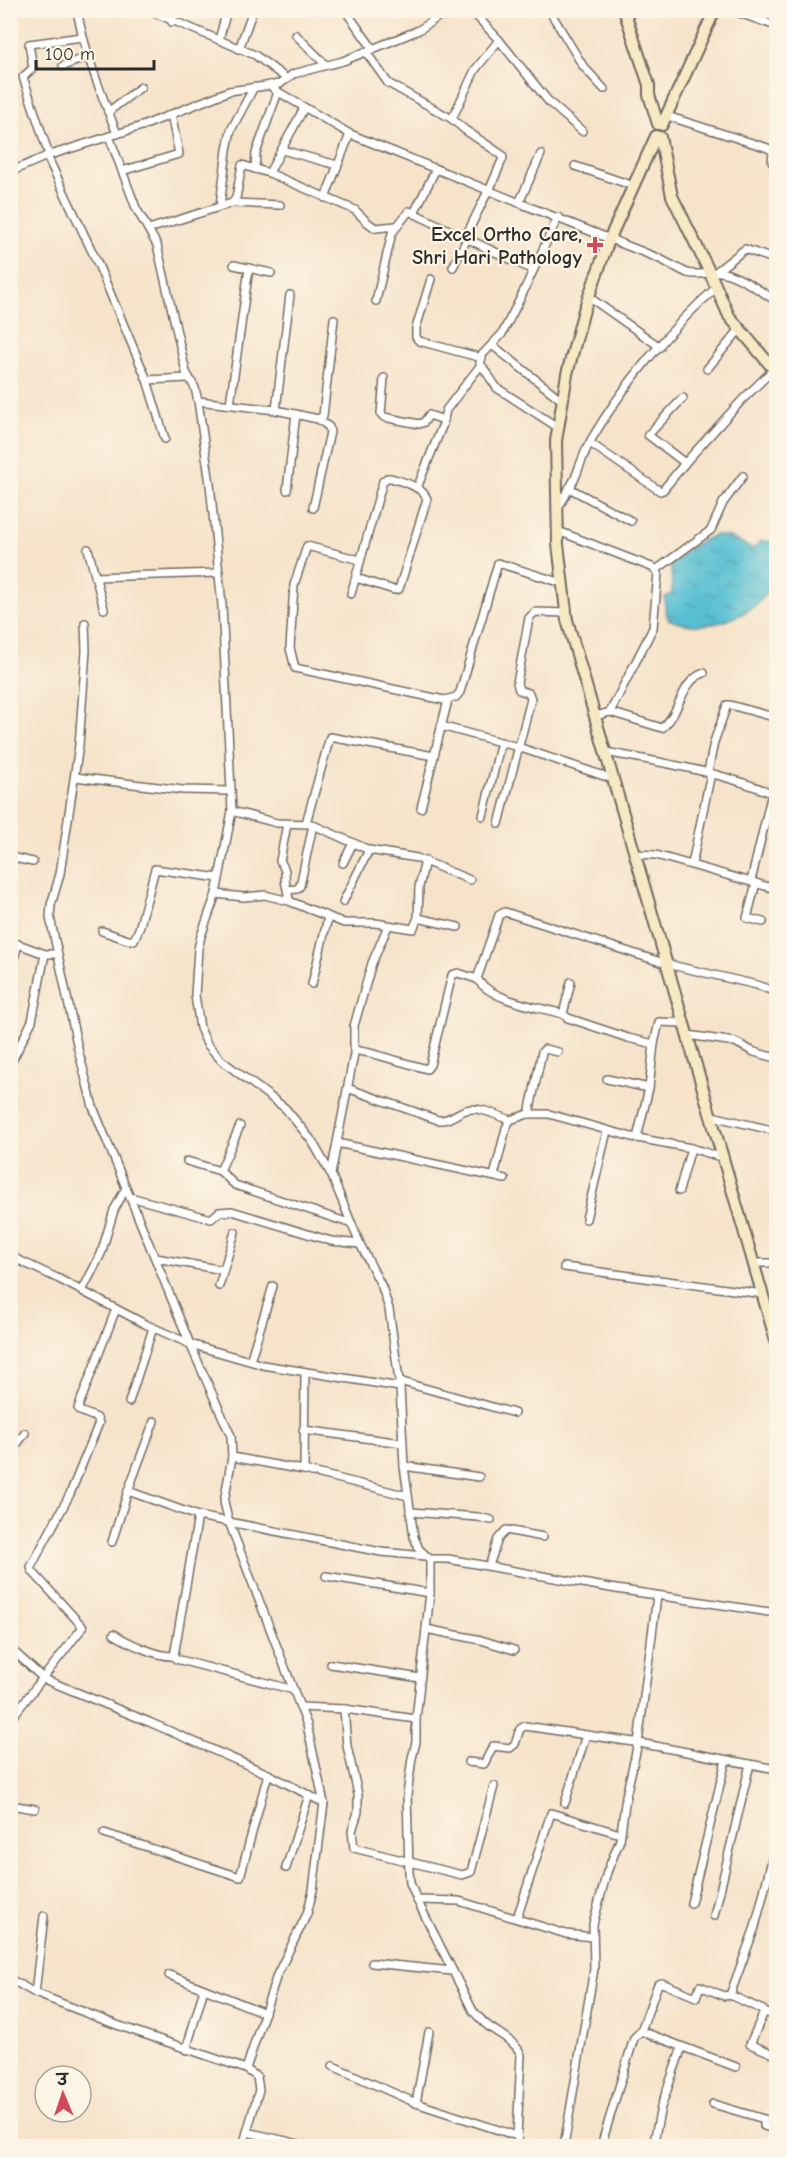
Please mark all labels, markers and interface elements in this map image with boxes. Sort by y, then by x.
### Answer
scale bar [36,33,154,71]
text: 100 m [45,44,95,65]
place label: Excel Ortho Care, Shri Hari Pathology [412,223,583,269]
marker: Excel Ortho Care, Shri Hari Pathology [586,236,604,254]
north arrow [33,2064,93,2124]
text: उ [55,2071,69,2089]

